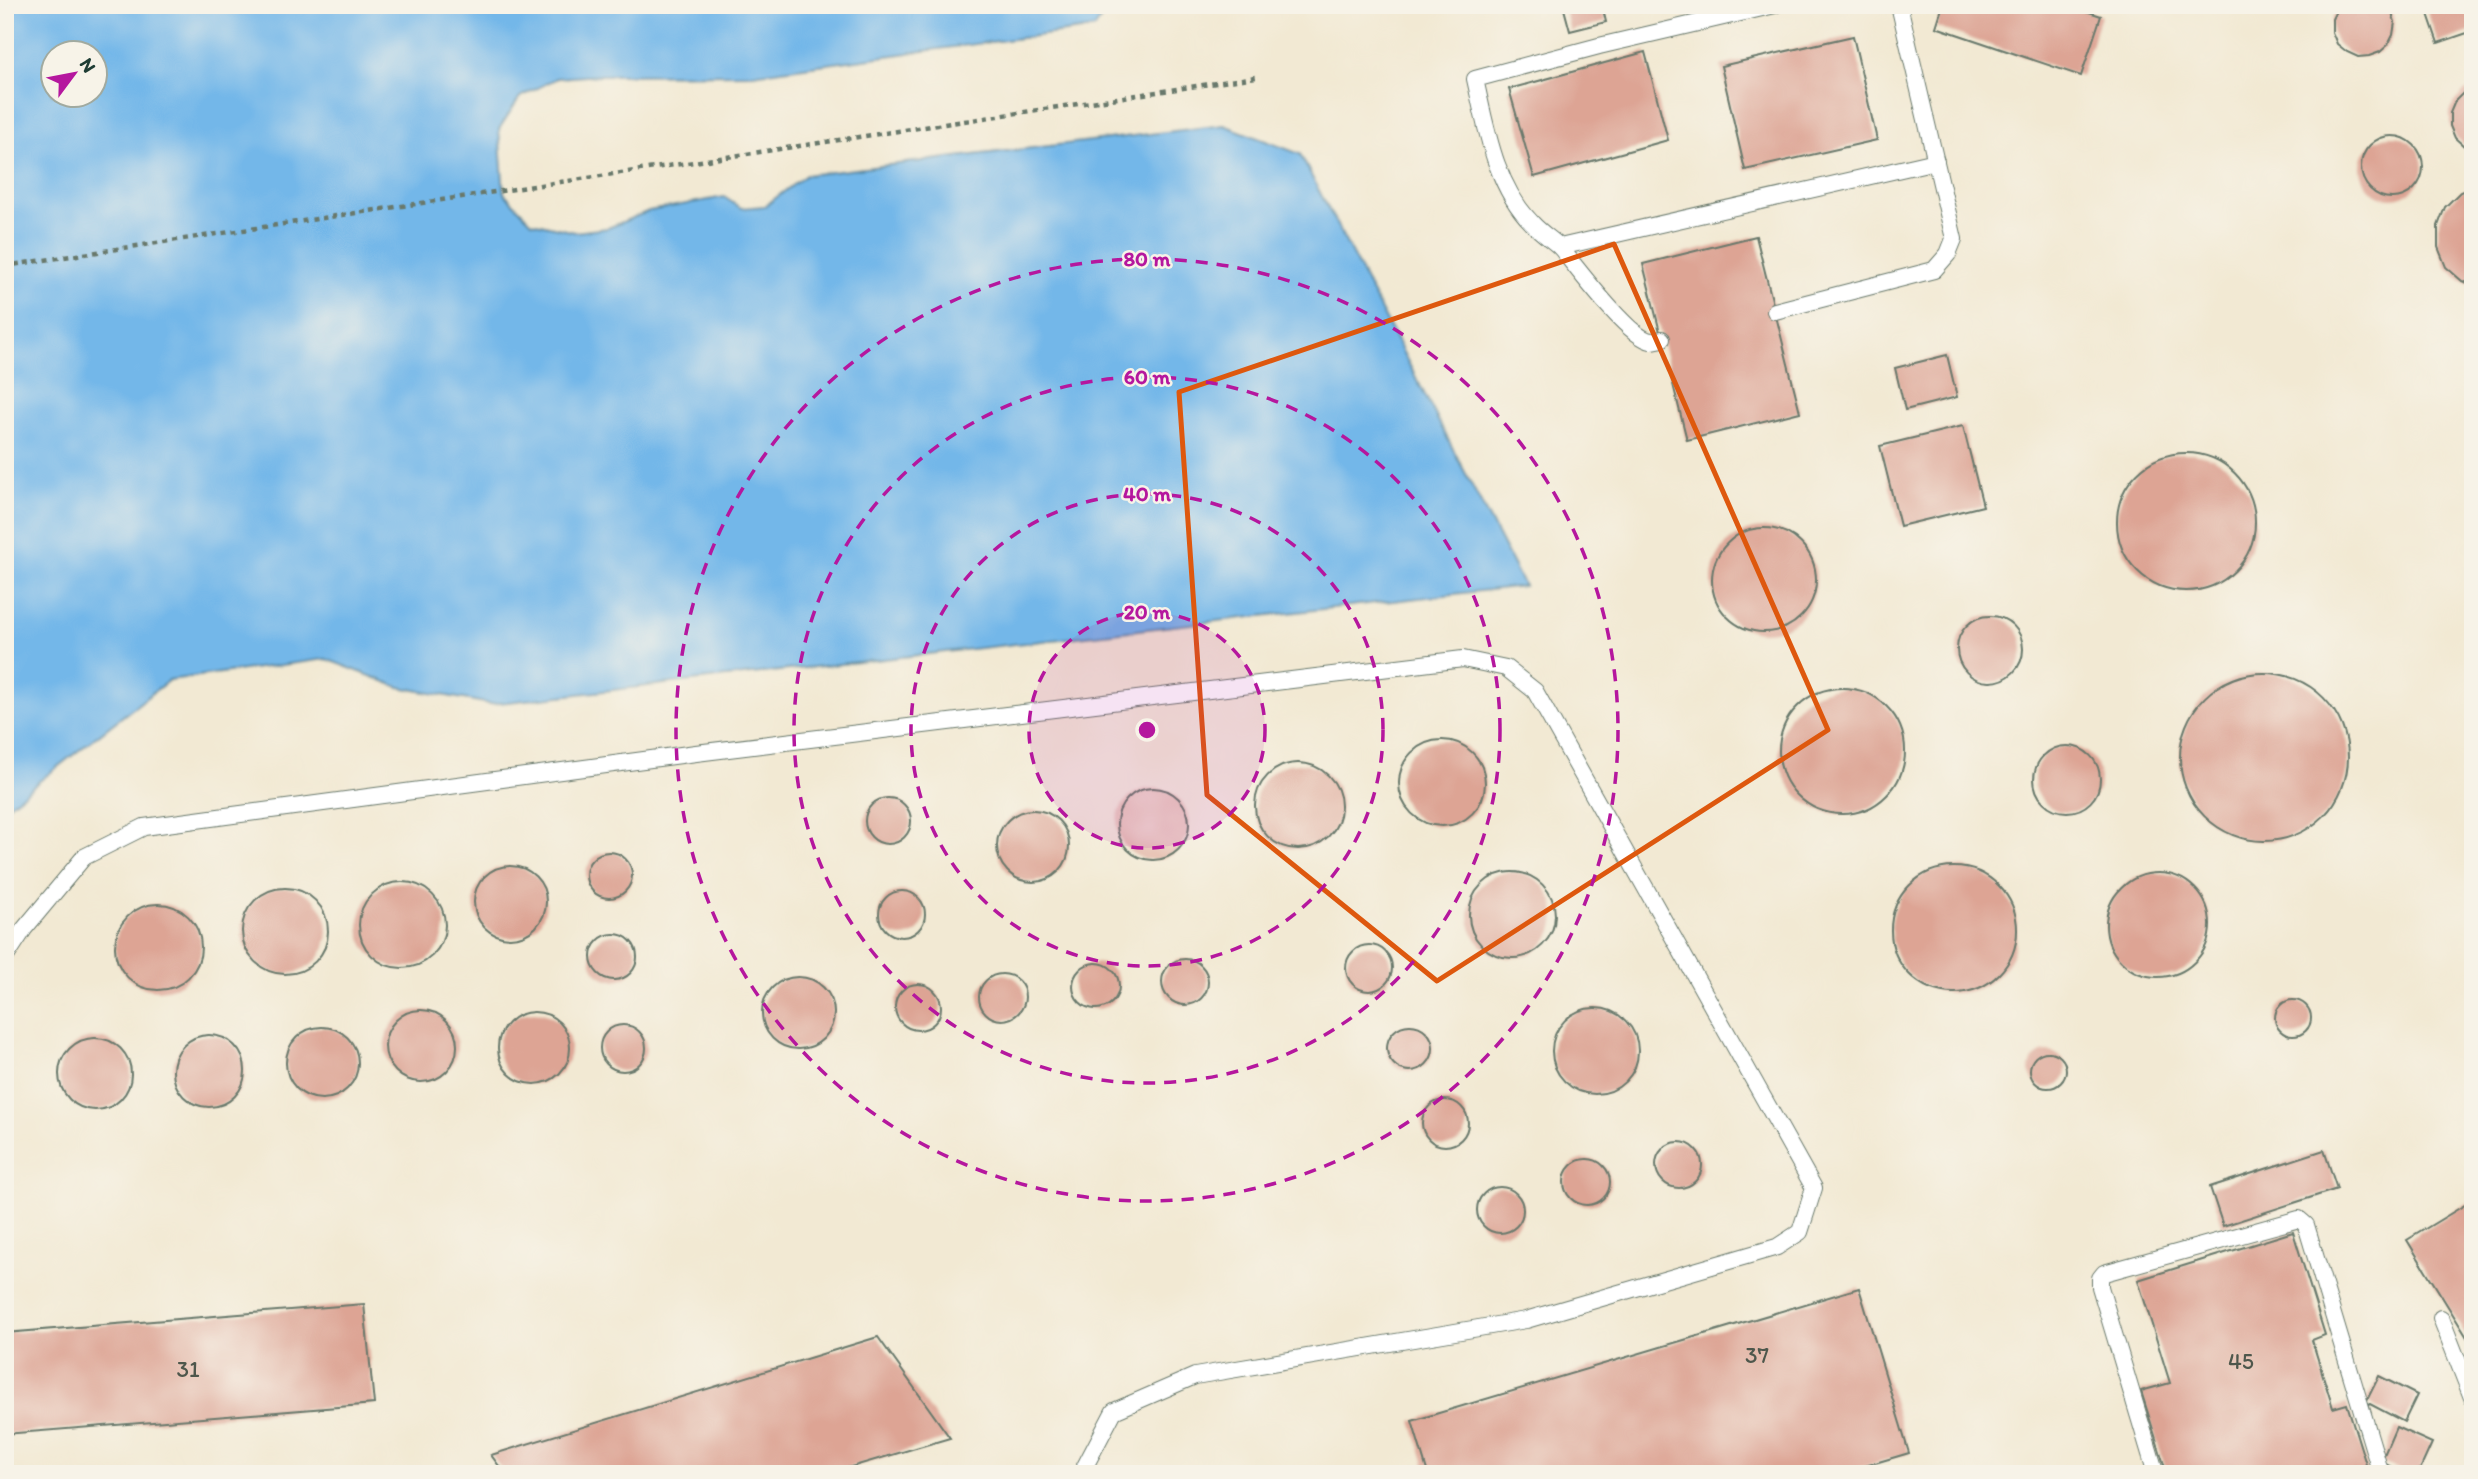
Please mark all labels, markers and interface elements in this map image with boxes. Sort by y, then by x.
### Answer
north arrow [38,38,108,108]
text: N [75,54,101,77]
text: 80 m [1124,246,1171,271]
text: 60 m [1124,364,1171,389]
text: 40 m [1123,481,1171,506]
text: 20 m [1124,599,1171,624]
centre of rings [1135,718,1159,742]
house number: 37 [1745,1341,1769,1369]
house number: 45 [2228,1347,2254,1375]
house number: 31 [176,1355,200,1383]

